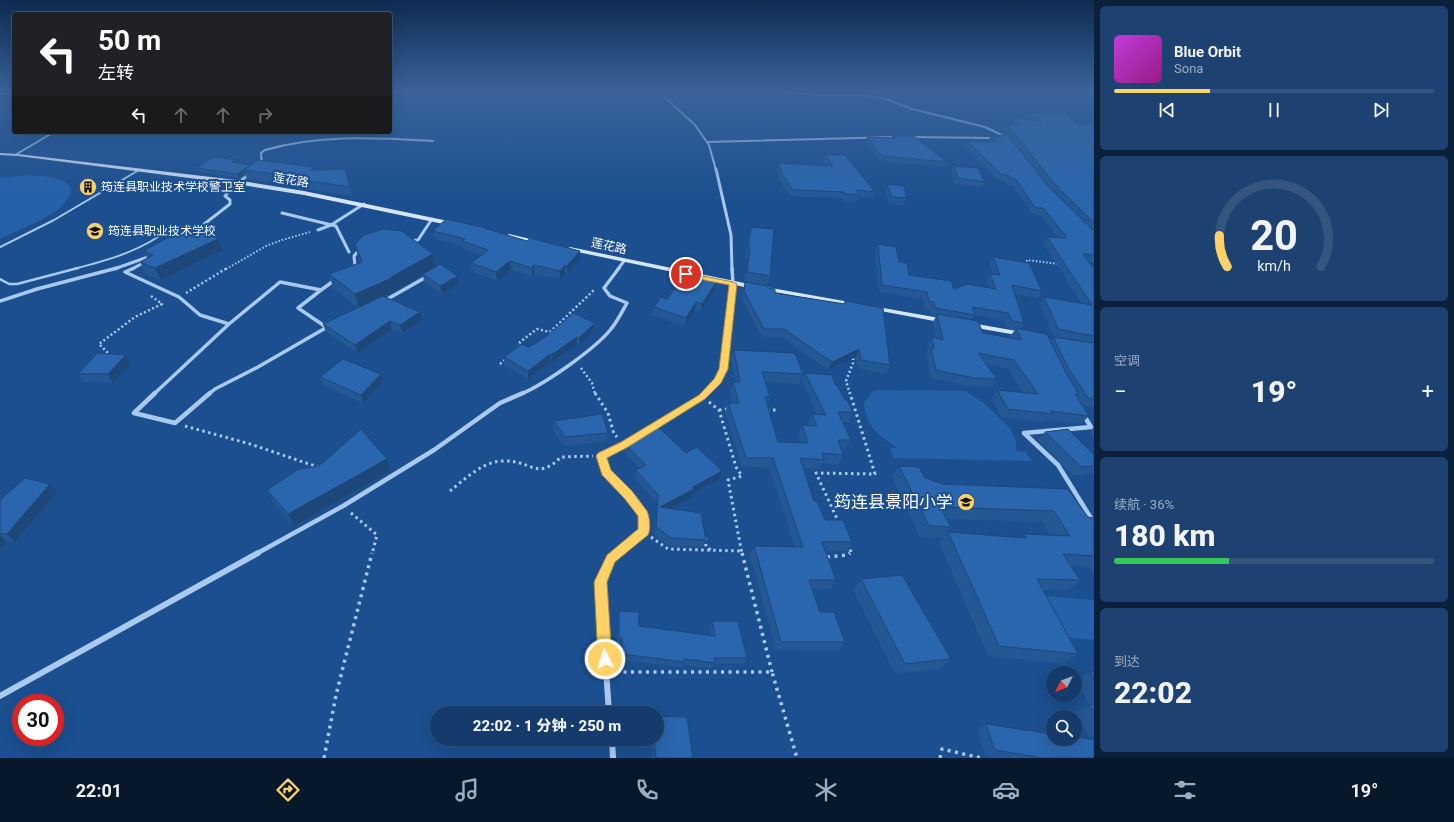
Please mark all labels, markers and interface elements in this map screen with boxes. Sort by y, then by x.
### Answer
text: 50 m [98,24,161,57]
icon: left [32,28,84,80]
text: Blue Orbit [1174,43,1241,61]
text: Sona [1174,61,1203,76]
text: 左转 [98,62,134,83]
icon: previous [1156,99,1178,121]
icon: pause [1263,99,1285,121]
icon: next [1370,99,1392,121]
icon: left [128,104,150,126]
icon: ahead [170,104,192,126]
icon: ahead [212,104,234,126]
icon: right [254,104,276,126]
street label: 莲花路 [272,170,310,190]
building icon: 筠连县职业技术学校警卫室 [78,177,98,197]
place label: 筠连县职业技术学校警卫室 [101,180,245,194]
text: 20 [1250,210,1298,259]
school or university icon: 筠连县职业技术学校 [85,221,105,241]
place label: 筠连县职业技术学校 [108,224,216,238]
street label: 莲花路 [590,235,628,257]
pin [669,257,703,291]
text: km/h [1257,257,1291,273]
icon: arrive [675,263,697,285]
text: 空调 [1114,353,1140,368]
text: 19° [1251,374,1297,409]
text: − [1114,379,1127,404]
text: + [1422,379,1434,404]
place label: 筠连县景阳小学 [834,492,953,512]
school or university icon: 筠连县景阳小学 [956,492,976,512]
text: 续航 · 36% [1114,497,1174,512]
text: 180 km [1114,518,1216,553]
position arrow [584,638,626,680]
text: 到达 [1114,654,1140,669]
north arrow [1046,666,1082,702]
map controls [1046,666,1082,746]
text: 22:02 [1114,675,1192,710]
speed limit sign: 30 [12,694,64,746]
button: search [1046,710,1082,746]
text: 22:02 · 1 分钟 · 250 m [473,717,621,735]
icon: directions [274,776,302,804]
icon: music [453,776,481,804]
icon: phone [633,776,661,804]
icon: climate [812,776,840,804]
icon: car [992,776,1020,804]
icon: filters [1171,776,1199,804]
text: 22:01 [76,780,122,801]
text: 19° [1351,780,1378,801]

